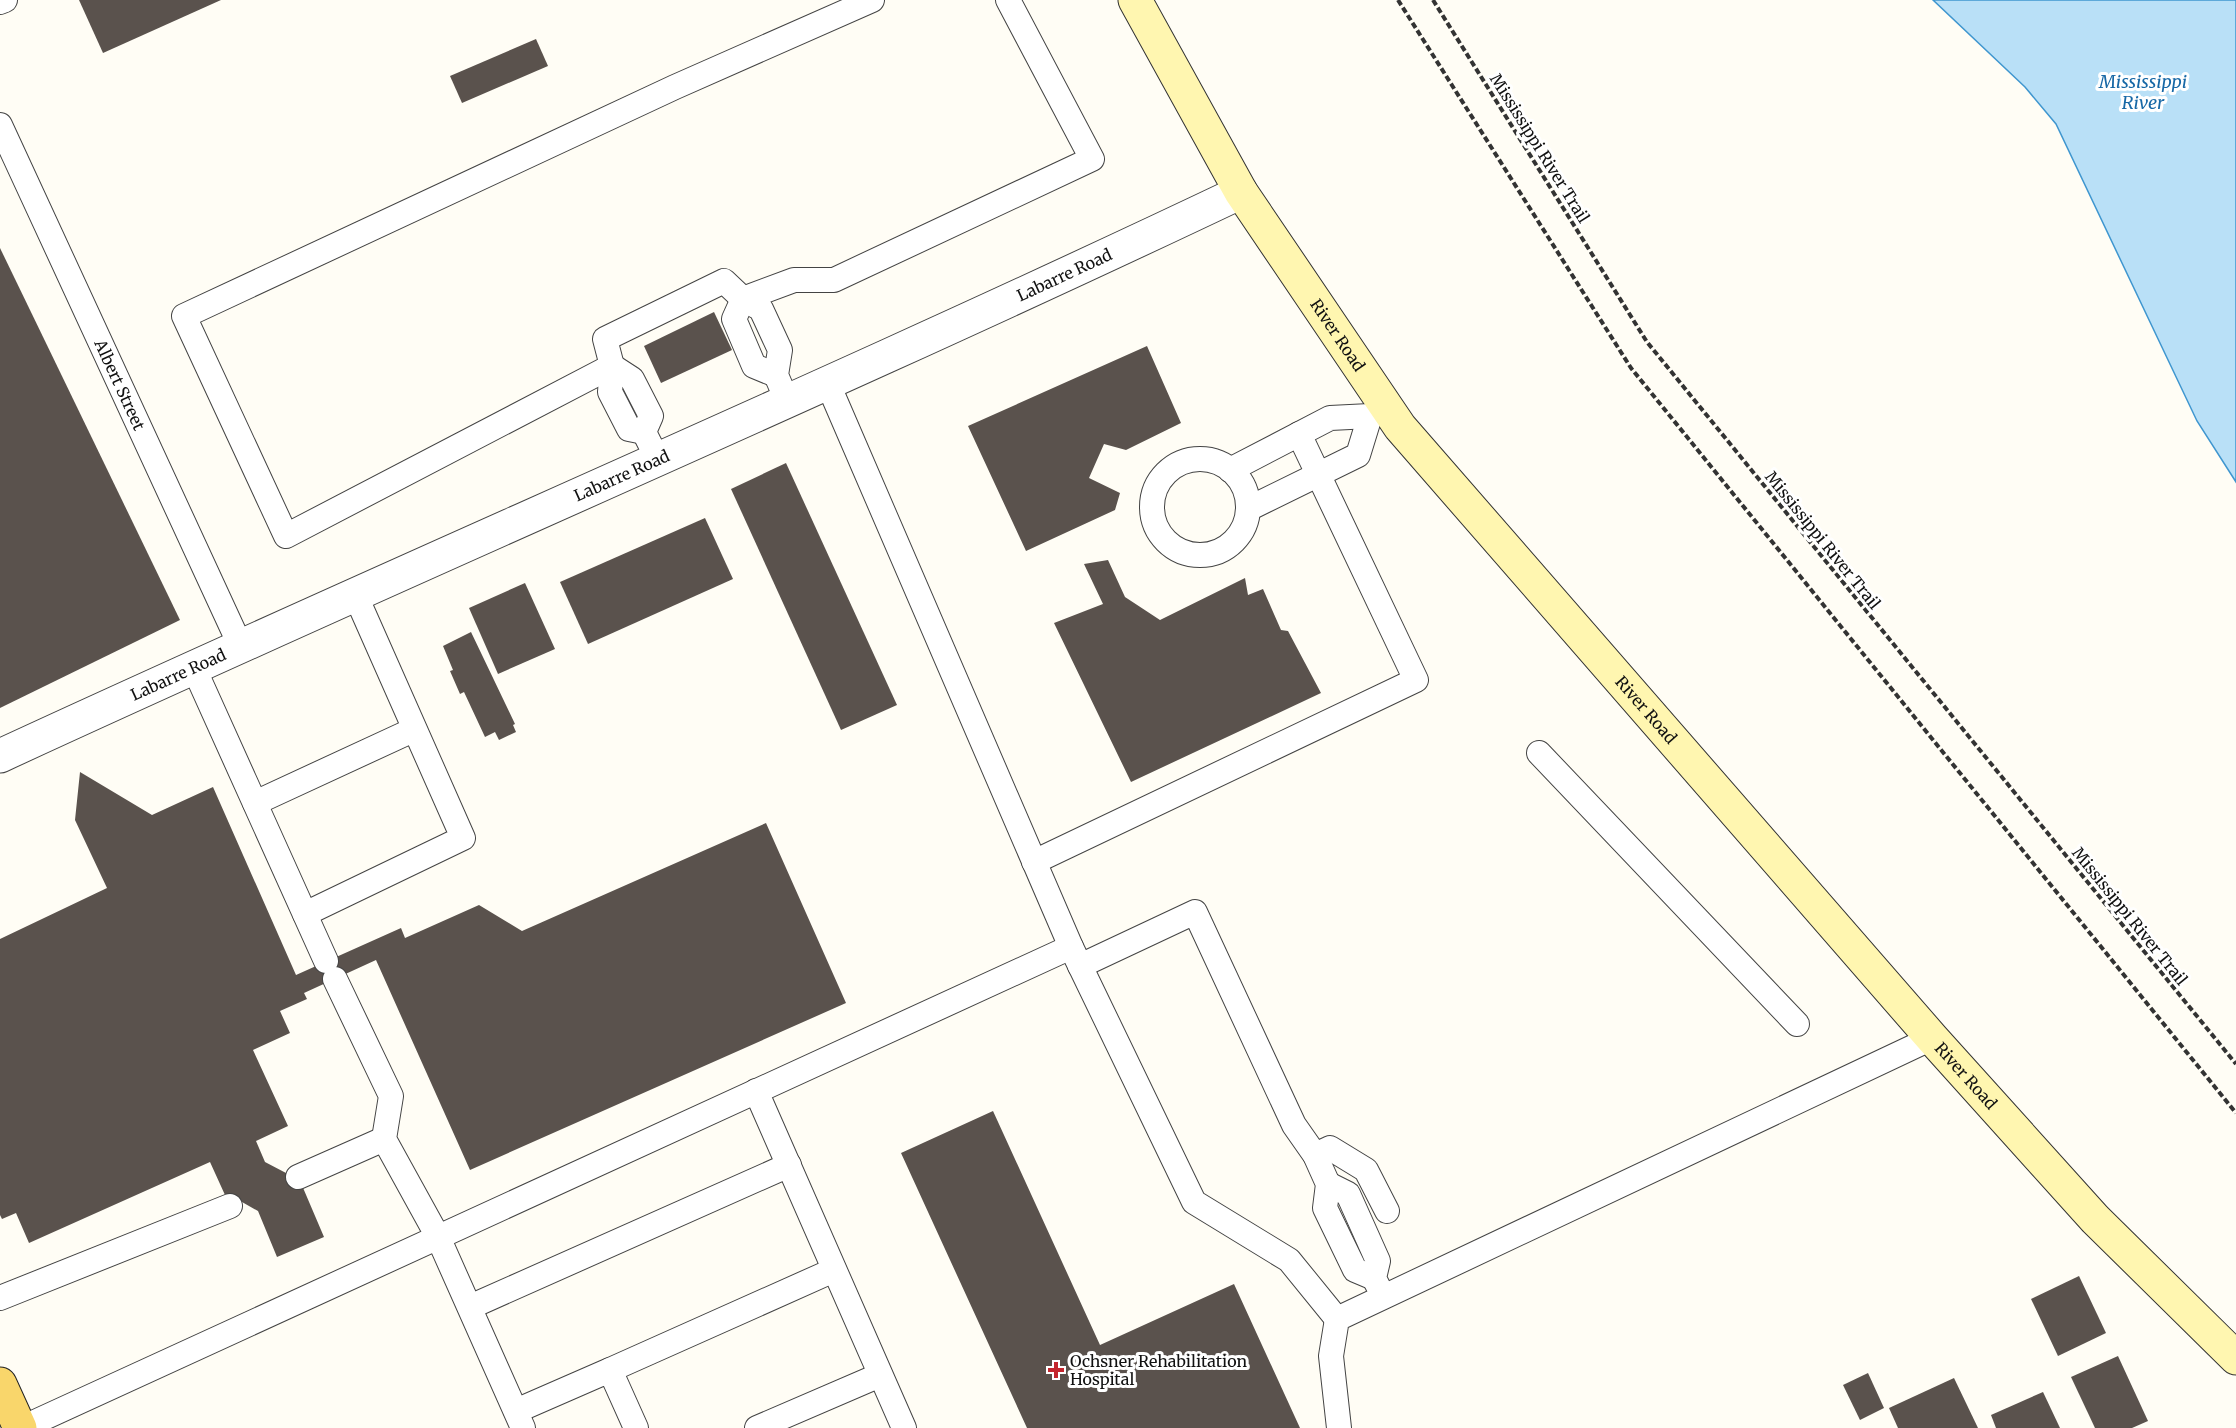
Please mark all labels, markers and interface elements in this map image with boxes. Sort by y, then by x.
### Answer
street label: Mississippi River Trail [1486,70,1594,226]
water label: Mississippi River [2098,70,2187,114]
street label: Labarre Road [1014,244,1115,305]
street label: River Road [1306,295,1370,375]
street label: Albert Street [90,335,150,434]
street label: Labarre Road [571,445,673,506]
street label: Mississippi River Trail [1761,467,1885,613]
street label: Labarre Road [127,644,229,705]
street label: River Road [1611,672,1681,748]
street label: Mississippi River Trail [2068,843,2192,989]
street label: River Road [1931,1038,2002,1114]
place label: Ochsner Rehabilitation Hospital [1070,1351,1247,1389]
marker: Ochsner Rehabilitation Hospital [1047,1361,1065,1379]

